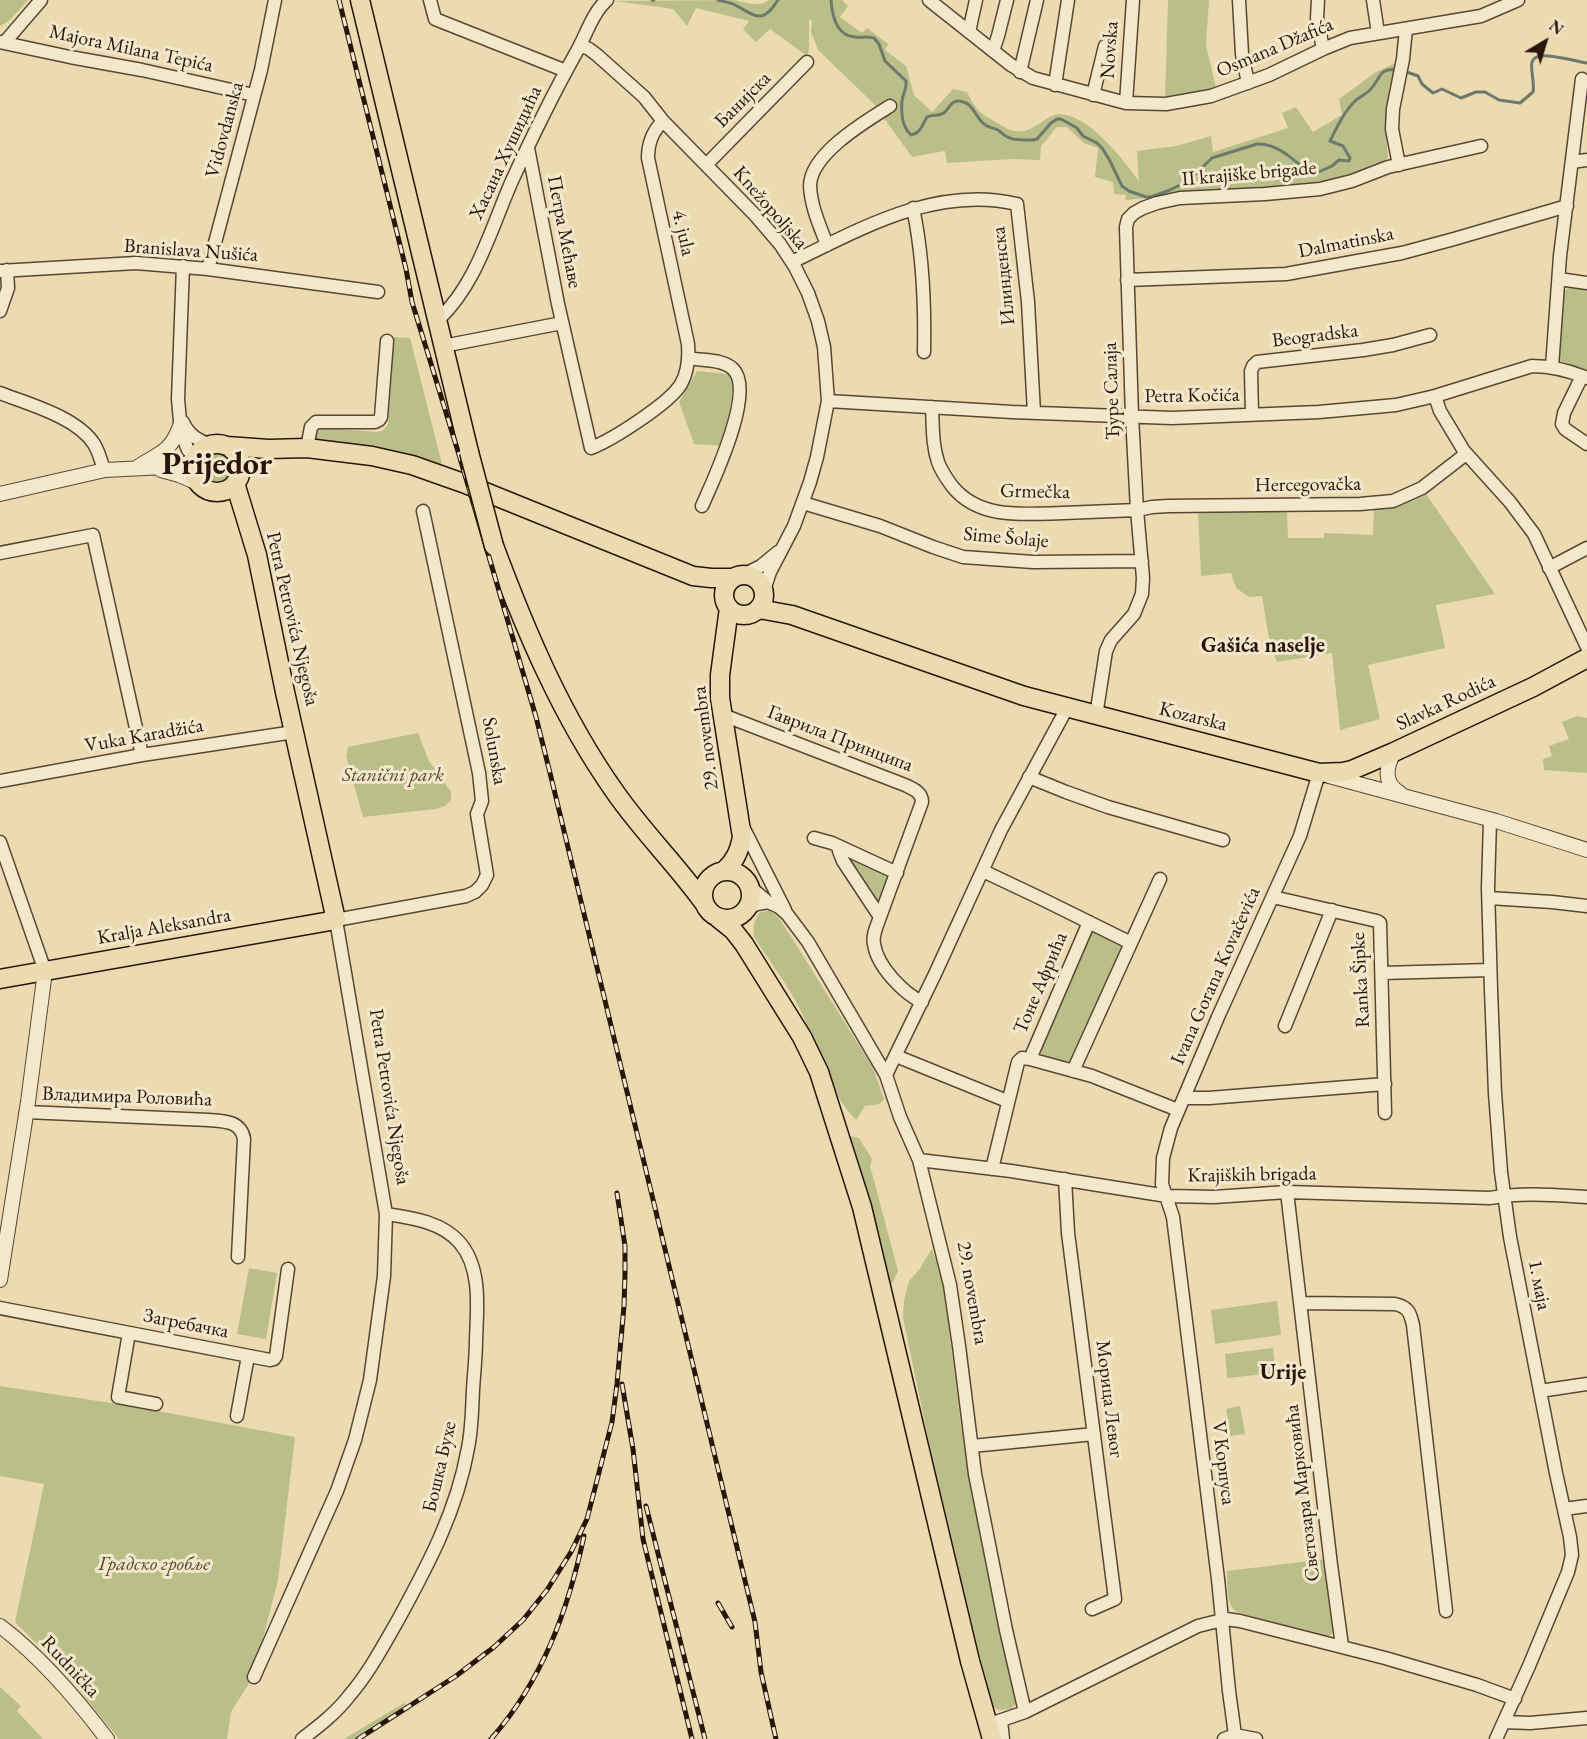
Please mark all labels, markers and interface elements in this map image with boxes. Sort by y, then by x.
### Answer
north arrow [1515,12,1575,72]
street label: Osmana Džafića [1213,13,1337,83]
text: N [1545,15,1568,40]
street label: Majora Milana Tepića [47,20,215,78]
street label: Novska [1096,20,1124,80]
street label: Банијска [710,67,776,133]
street label: Vidovdanska [201,79,249,181]
street label: Хасана Хушидића [464,82,548,224]
street label: II krajiške brigade [1181,156,1317,192]
street label: Knežopoljska [727,161,813,255]
street label: Петра Мећаве [541,173,587,291]
street label: 4. jula [666,208,700,258]
street label: Dalmatinska [1296,222,1396,264]
street label: Илинденска [987,225,1021,327]
street label: Branislava Nušića [123,234,259,268]
street label: Beogradska [1271,319,1359,353]
street label: Ђуре Салаја [1098,342,1126,440]
street label: Petra Kočića [1144,383,1240,409]
district label: Prijedor [162,446,272,484]
street label: Hercegovačka [1255,472,1361,498]
street label: Grmečka [1000,479,1070,505]
street label: Sime Šolaje [962,522,1050,554]
street label: Petra Petrovića Njegoša [260,530,324,708]
district label: Gašića naselje [1201,633,1325,659]
street label: Slavka Rodića [1393,670,1499,736]
street label: 29. novembra [688,685,724,791]
street label: Kozarska [1157,697,1229,737]
street label: Гаврила Принципа [764,700,916,778]
street label: Vuka Karadžića [83,714,205,758]
street label: Solunska [476,715,512,787]
park label: Stanični park [342,764,444,788]
street label: Ivana Gorana Kovačevića [1166,883,1266,1069]
street label: Kralja Aleksandra [95,903,233,951]
street label: Тоне Афрића [1009,928,1073,1038]
street label: Ranka Šipke [1347,932,1375,1028]
street label: Petra Petrovića Njegoša [363,1007,415,1187]
street label: Владимира Роловића [41,1082,213,1112]
street label: Krajiških brigada [1187,1162,1317,1188]
street label: 29. novembra [951,1239,993,1347]
street label: 1. маја [1522,1258,1556,1312]
street label: Загребачка [141,1304,231,1344]
street label: Морица Левог [1090,1339,1128,1459]
district label: Urije [1260,1360,1306,1386]
street label: Светозара Марковића [1280,1403,1326,1583]
street label: Бошка Бухе [418,1419,462,1515]
street label: V Корпуса [1206,1420,1240,1506]
park label: Градско гробље [98,1553,210,1577]
street label: Rudnička [35,1631,105,1703]

